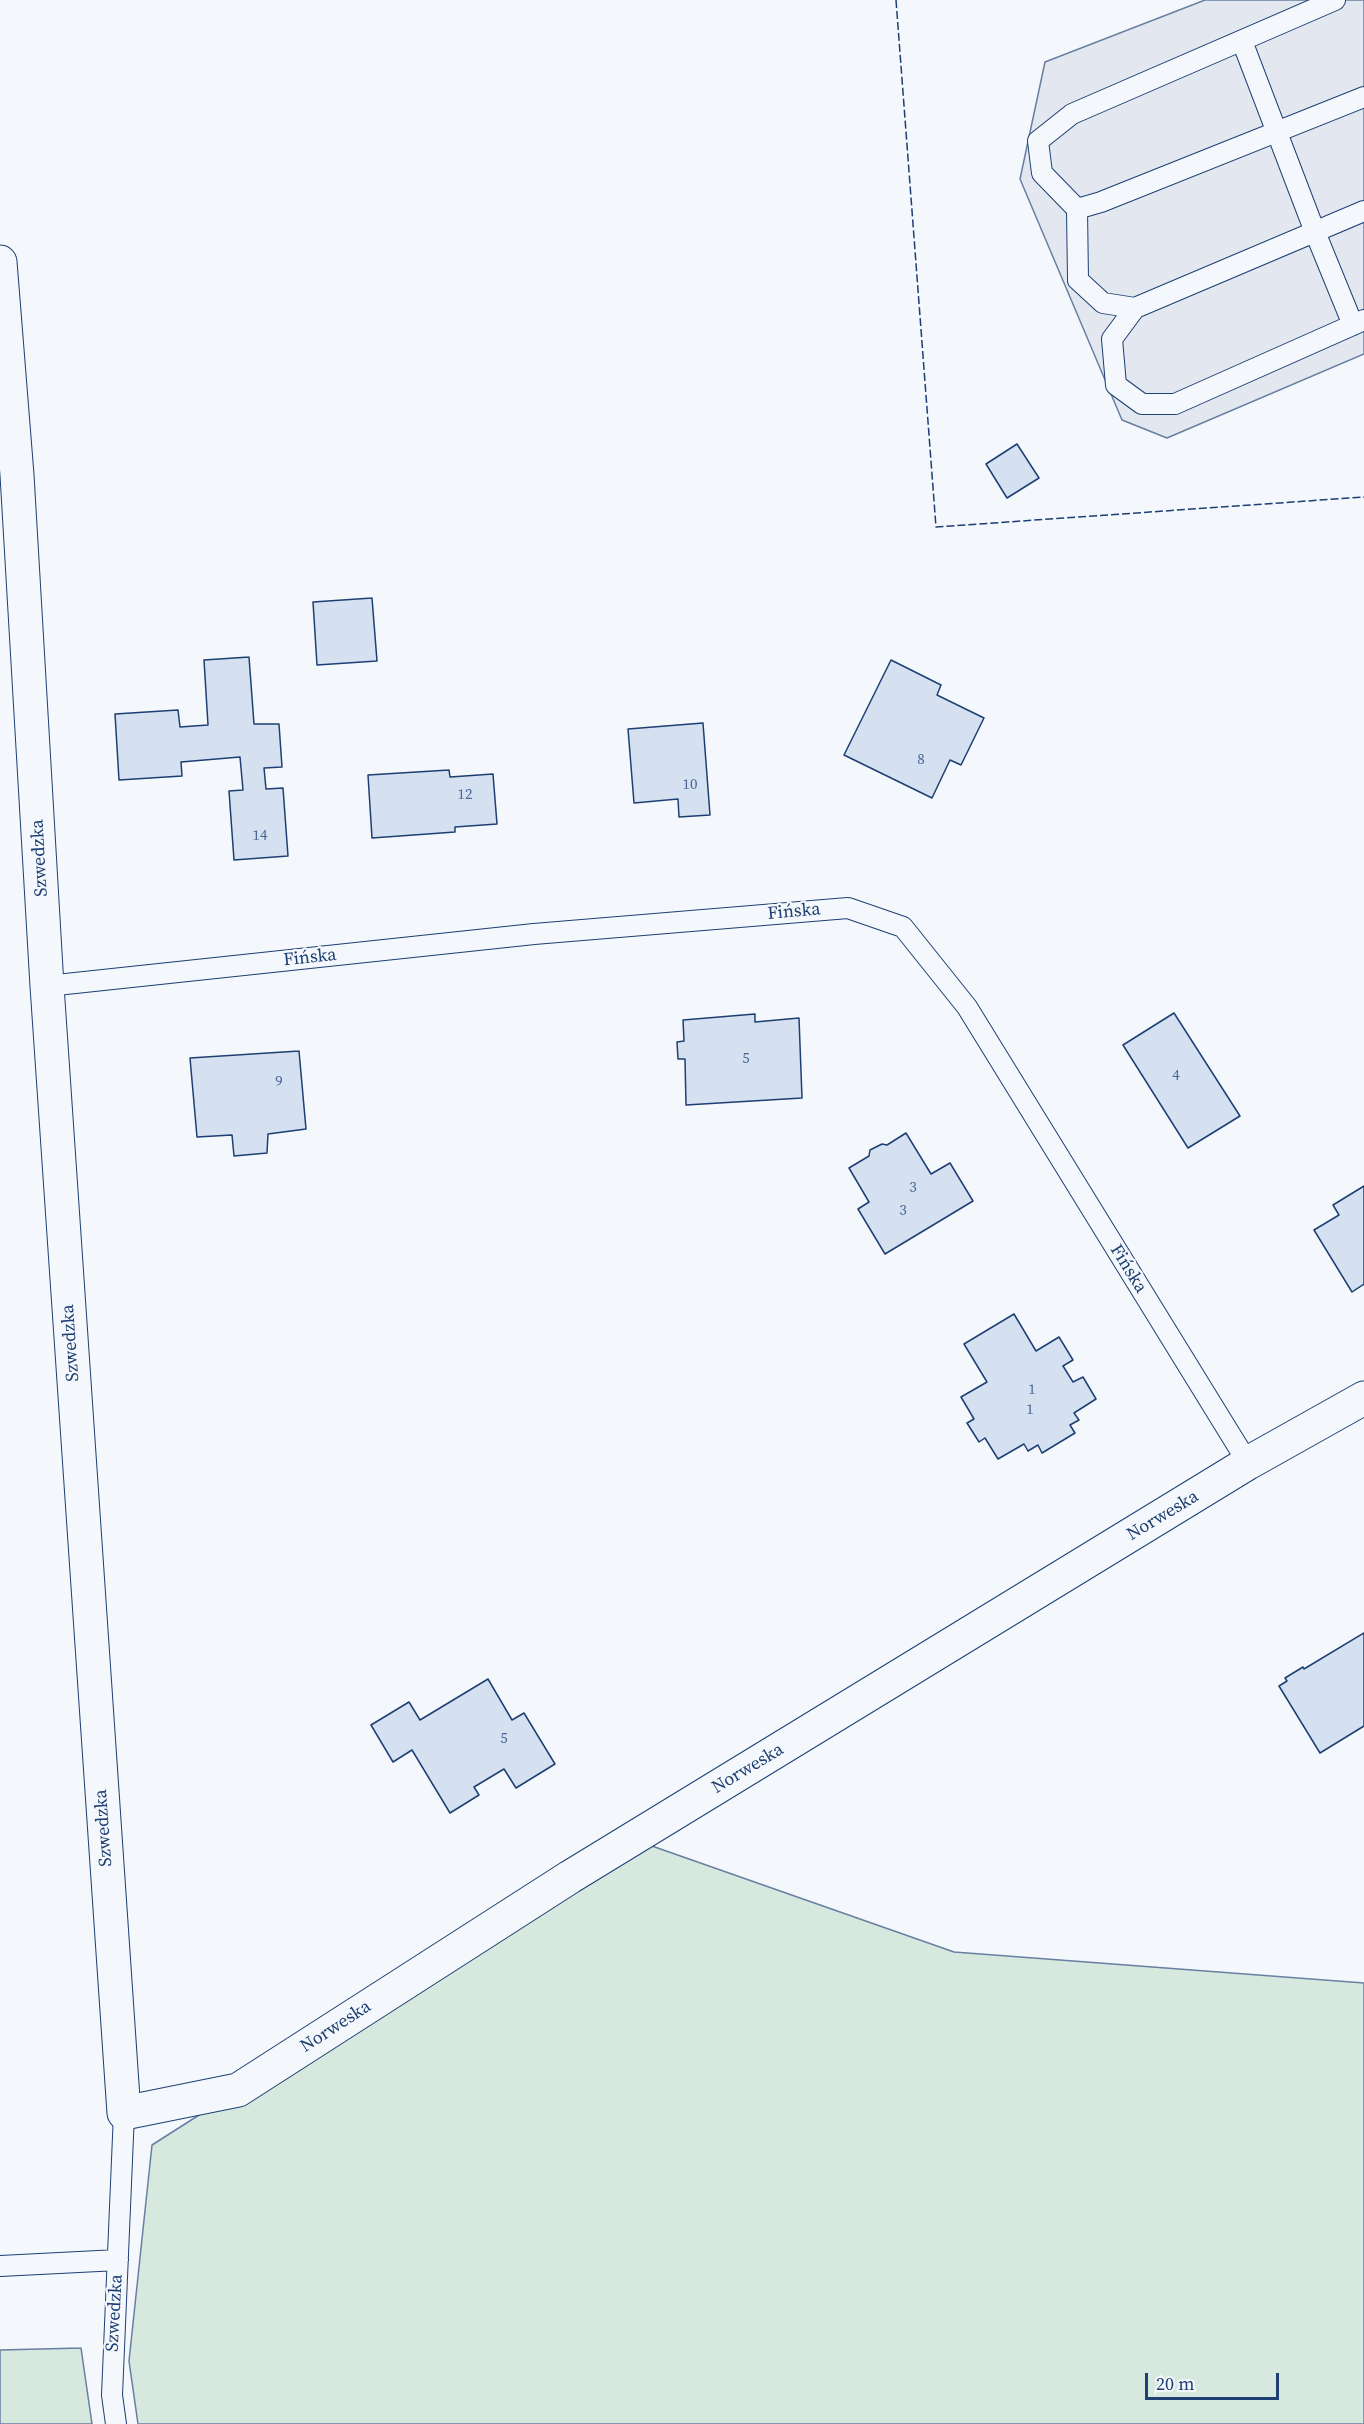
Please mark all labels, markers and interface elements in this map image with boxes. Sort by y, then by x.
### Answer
house number: 8 [917,751,925,769]
house number: 10 [683,776,697,794]
house number: 12 [458,786,472,804]
street label: Szwedzka [27,819,53,897]
house number: 14 [253,827,267,845]
street label: Fińska [767,899,821,925]
street label: Fińska [282,944,338,972]
house number: 5 [742,1050,750,1068]
house number: 4 [1172,1067,1180,1085]
house number: 9 [275,1073,283,1091]
house number: 3 [909,1179,917,1197]
house number: 3 [899,1202,907,1220]
street label: Fińska [1105,1241,1151,1297]
street label: Szwedzka [58,1304,84,1382]
house number: 1 [1028,1381,1036,1399]
house number: 1 [1026,1401,1034,1419]
street label: Norweska [1123,1486,1203,1546]
house number: 5 [500,1730,508,1748]
street label: Norweska [708,1739,788,1799]
street label: Szwedzka [91,1789,117,1867]
street label: Norweska [297,1996,375,2058]
street label: Szwedzka [102,2274,128,2352]
scale bar [1148,2361,1282,2399]
text: 20 m [1156,2371,1194,2396]

